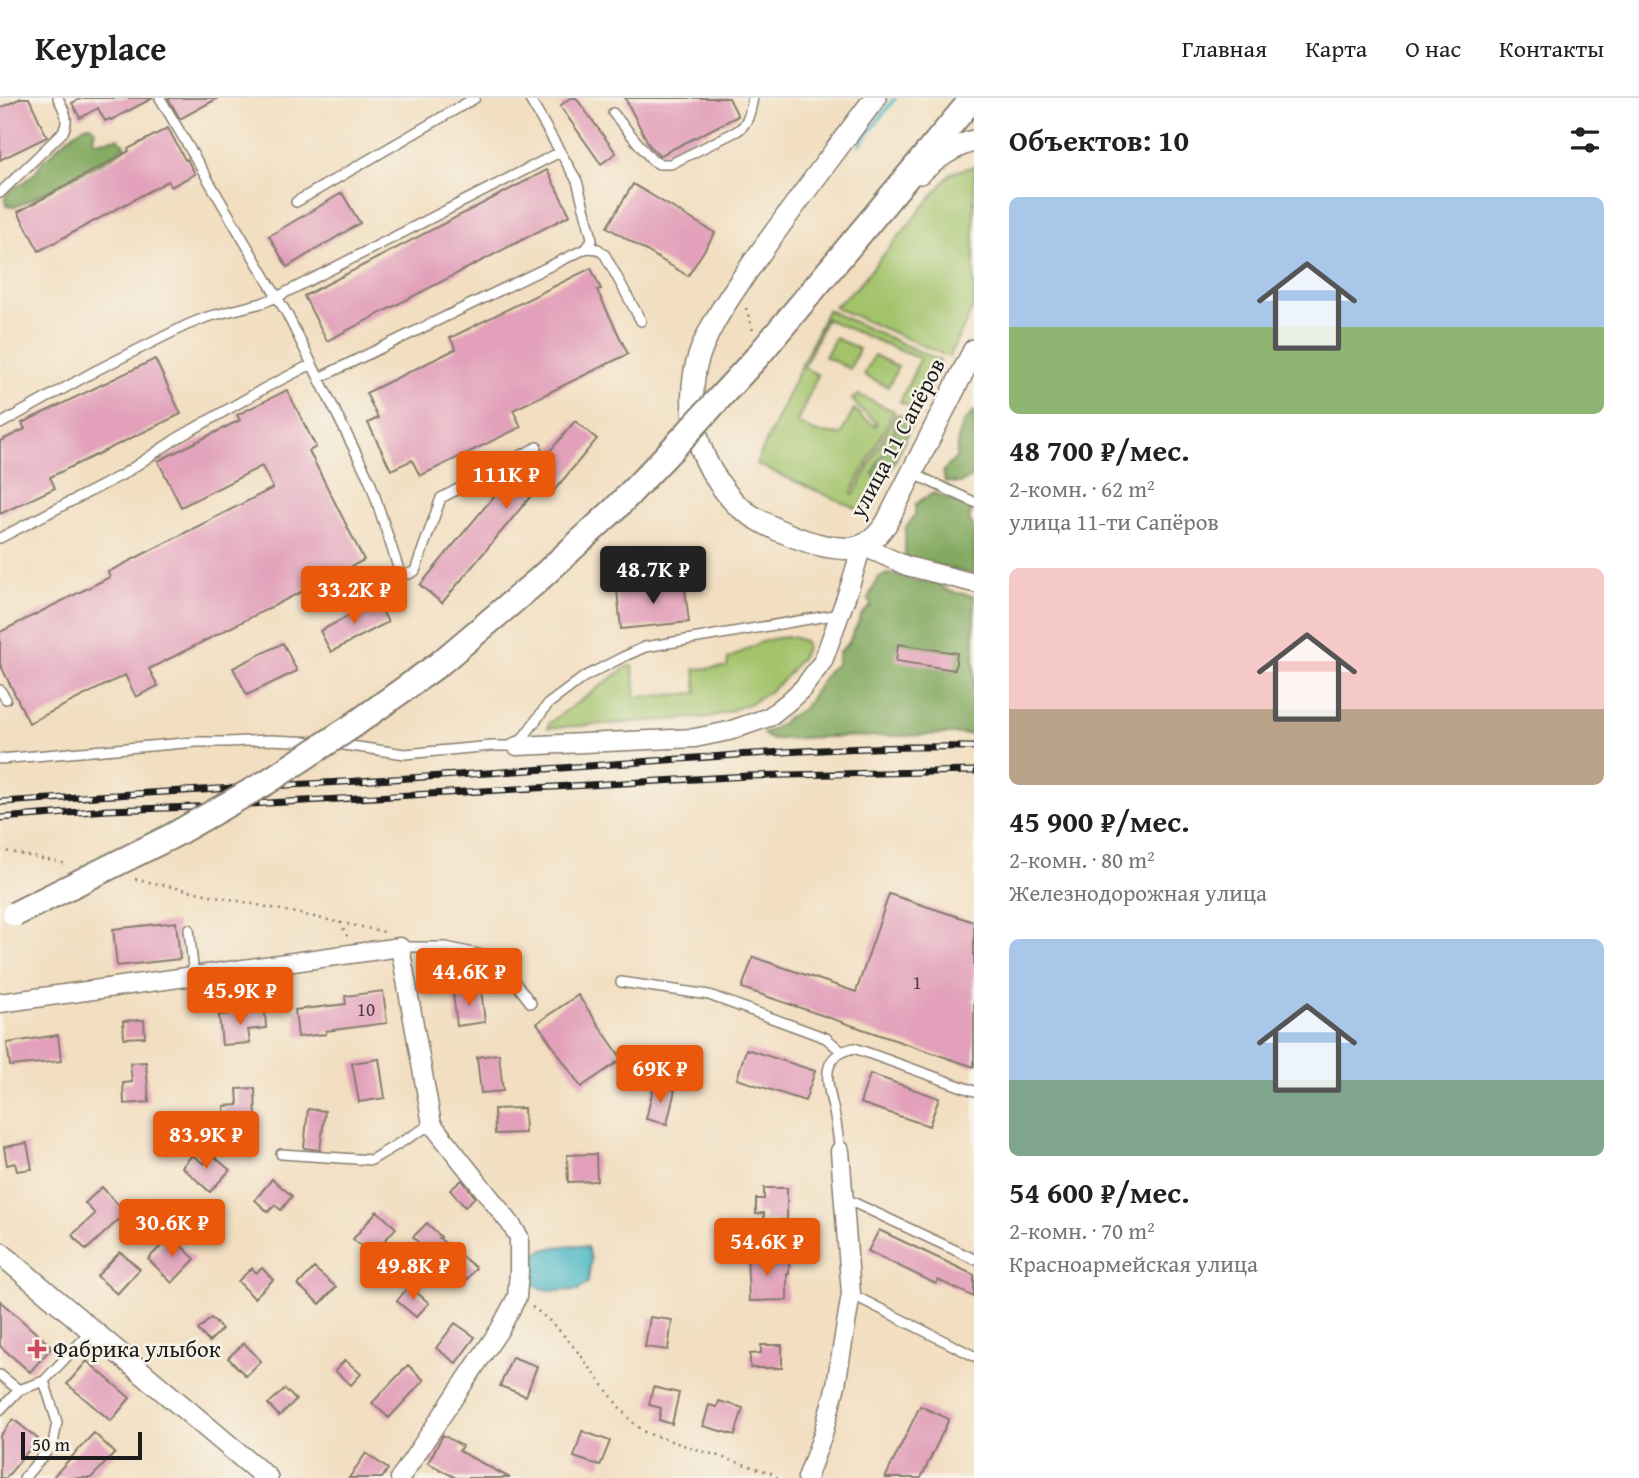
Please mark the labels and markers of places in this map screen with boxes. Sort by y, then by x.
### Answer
pin: 111K ₽ [449,452,563,511]
pin: 48.7K ₽ [588,546,718,606]
pin: 33.2K ₽ [289,566,419,626]
pin: 44.6K ₽ [404,948,534,1008]
pin: 45.9K ₽ [175,968,305,1027]
pin: 69K ₽ [611,1046,709,1105]
pin: 83.9K ₽ [141,1112,271,1171]
pin: 30.6K ₽ [107,1200,237,1259]
pin: 54.6K ₽ [702,1218,832,1278]
pin: 49.8K ₽ [348,1242,478,1302]
place label: Фабрика улыбок [53,1332,221,1365]
marker: Фабрика улыбок [27,1339,47,1359]

